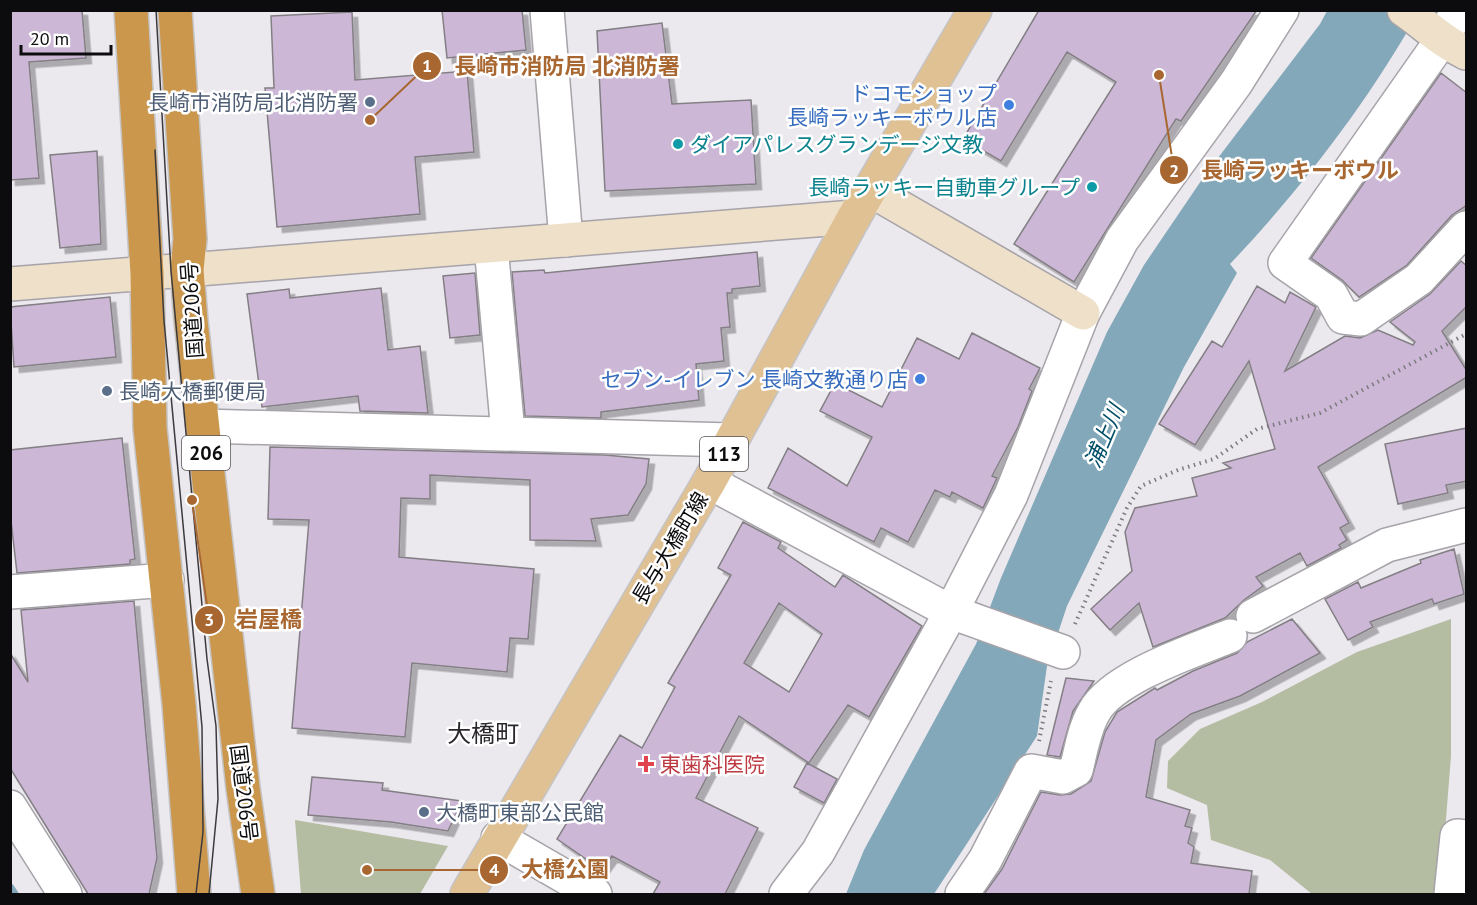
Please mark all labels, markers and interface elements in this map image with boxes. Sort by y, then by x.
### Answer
scale bar [21,18,111,56]
text: 20 m [30,27,69,50]
callout: 長崎市消防局 北消防署 [412,46,692,86]
text: 長崎市消防局 北消防署 [454,52,680,80]
text: 1 [422,54,432,77]
place label: ドコモショップ 長崎ラッキーボウル店 [787,80,997,131]
place label: 長崎市消防局北消防署 [148,89,358,116]
marker: 長崎市消防局北消防署 [363,95,377,109]
marker: ドコモショップ 長崎ラッキーボウル店 [1002,98,1016,112]
place label: ダイアパレスグランデージ文教 [690,131,983,158]
marker: ダイアパレスグランデージ文教 [671,137,685,151]
callout: 長崎ラッキーボウル [1159,150,1411,190]
text: 長崎ラッキーボウル [1201,156,1399,184]
text: 2 [1169,159,1179,182]
place label: 長崎ラッキー自動車グループ [808,174,1080,201]
marker: 長崎ラッキー自動車グループ [1085,180,1099,194]
street label: 国道206号 [175,261,209,359]
place label: セブン-イレブン 長崎文教通り店 [601,366,908,393]
marker: セブン-イレブン 長崎文教通り店 [913,372,927,386]
place label: 長崎大橋郵便局 [119,378,266,405]
marker: 長崎大橋郵便局 [100,384,114,398]
water label: 浦上川 [1078,398,1131,472]
road number: 206 [182,436,230,470]
road number: 113 [700,437,748,471]
street label: 長与大橋町線 [626,487,714,609]
callout: 岩屋橋 [194,600,314,640]
text: 岩屋橋 [236,605,302,633]
text: 3 [204,608,214,631]
district label: 大橋町 [447,718,519,749]
street label: 国道206号 [225,743,263,843]
place label: 東歯科医院 [660,751,765,778]
marker: 東歯科医院 [637,755,655,773]
place label: 大橋町東部公民館 [436,799,604,826]
marker: 大橋町東部公民館 [417,805,431,819]
callout: 大橋公園 [479,850,621,890]
text: 大橋公園 [521,855,609,883]
text: 4 [489,858,499,881]

